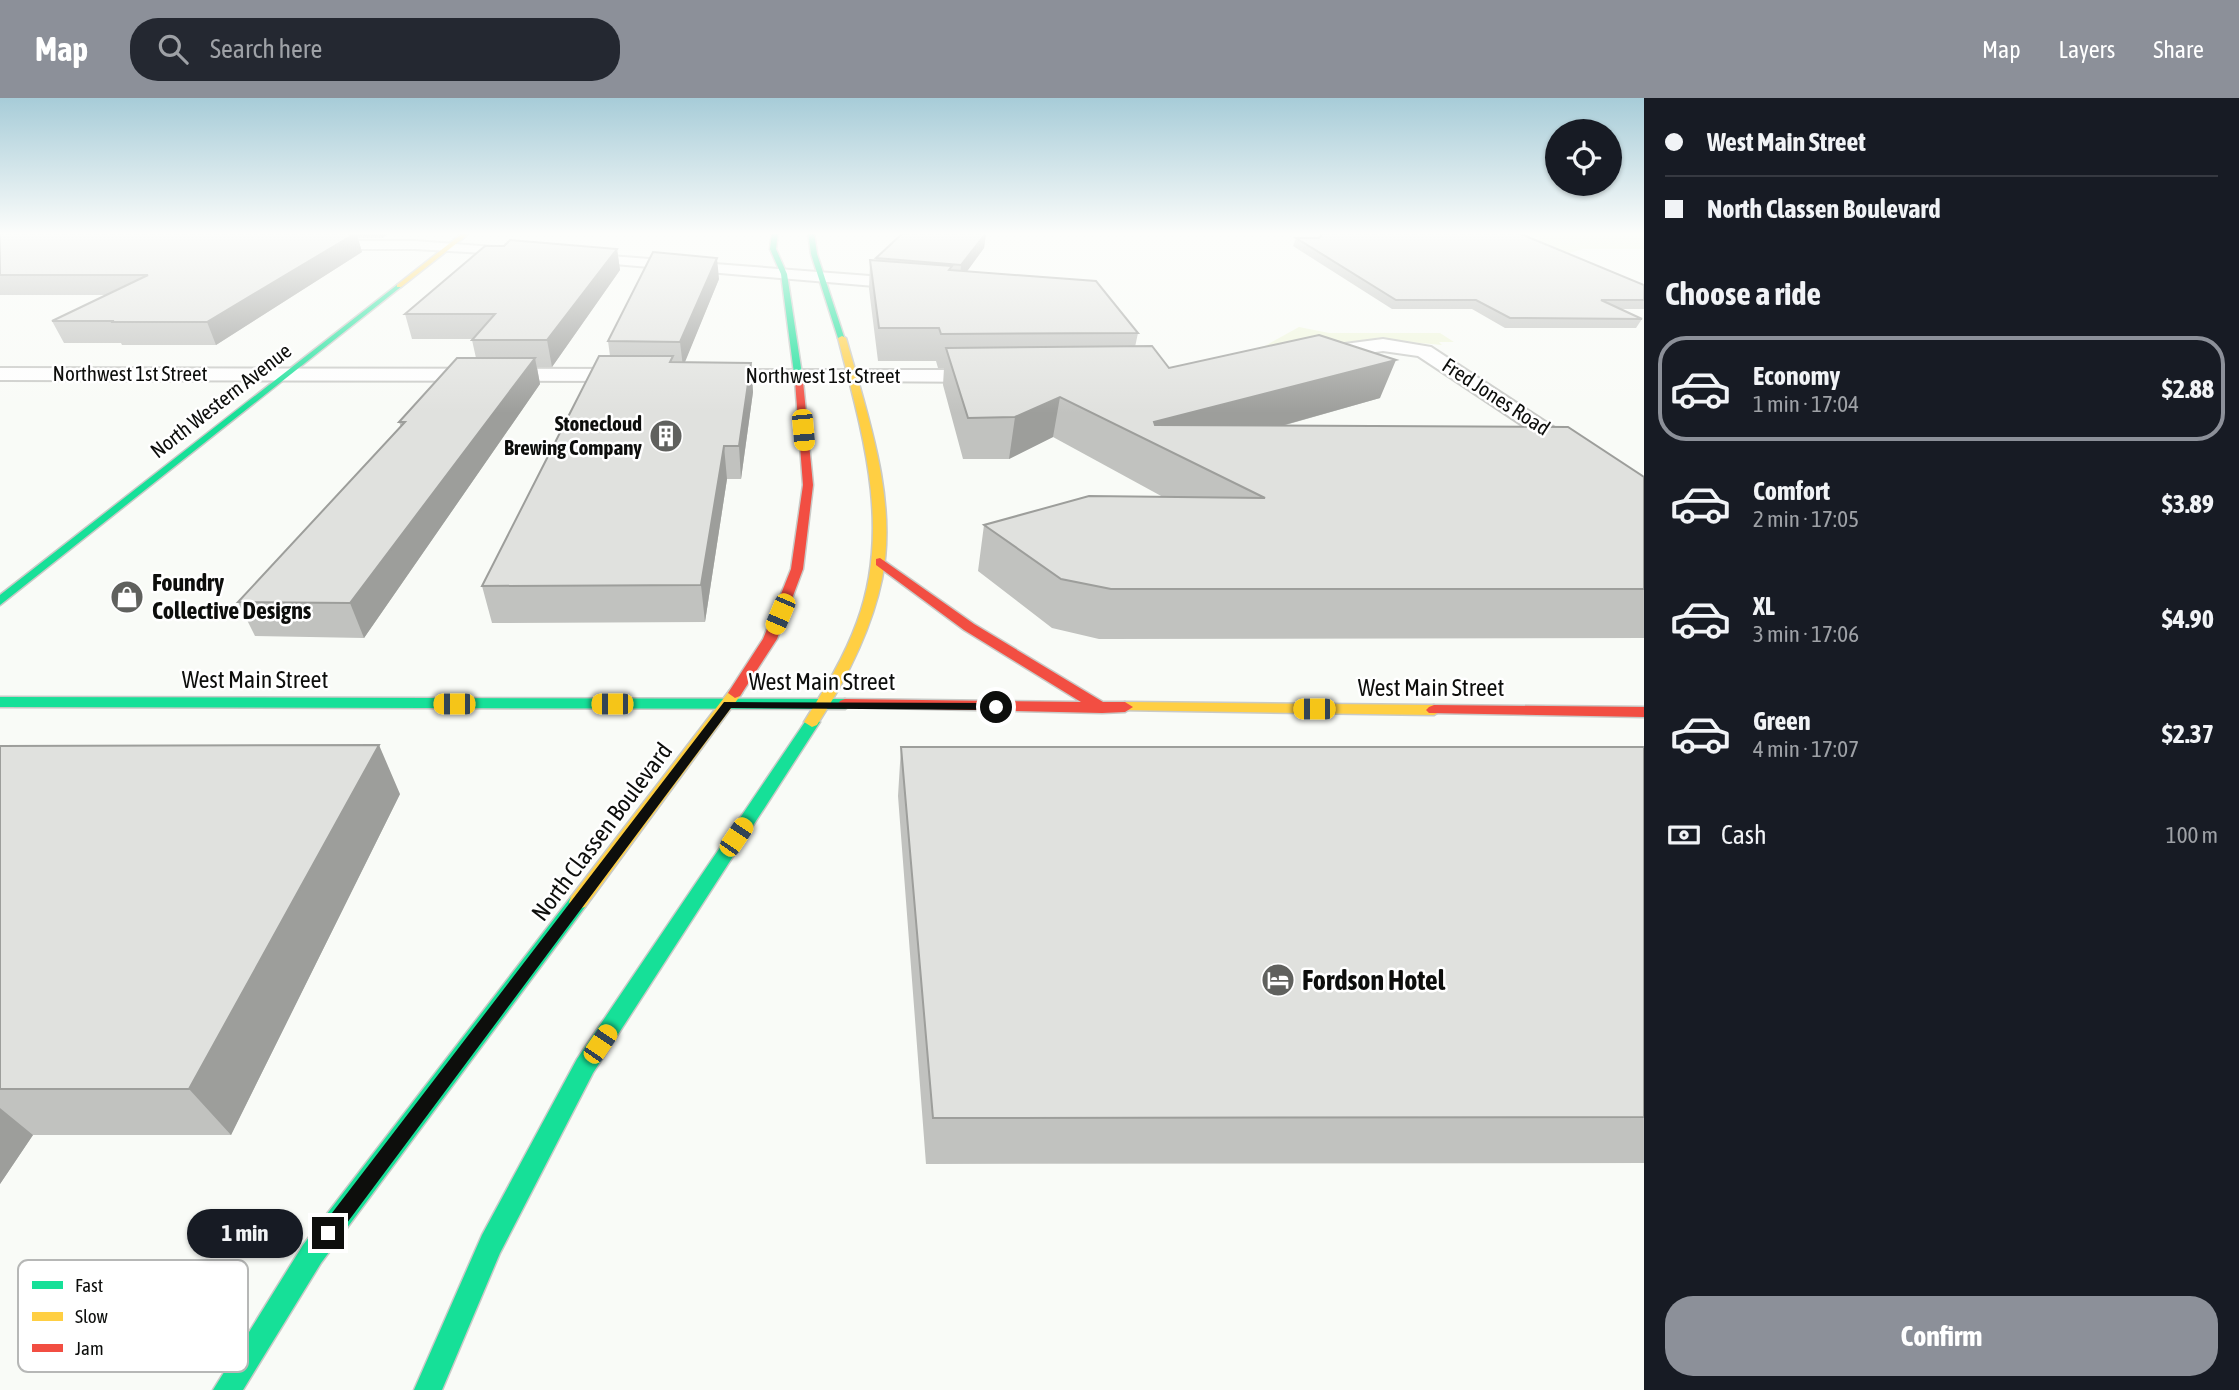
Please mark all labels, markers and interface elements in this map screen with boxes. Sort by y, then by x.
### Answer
search box [130,18,620,81]
text: Map [35,30,88,68]
icon: search [154,30,192,68]
text: Search here [210,34,322,64]
text: Map [1982,36,2021,63]
text: Layers [2059,36,2115,63]
text: Share [2153,36,2204,63]
map controls [1545,119,1622,196]
button: locate [1545,119,1622,196]
text: West Main Street [1707,127,1866,157]
text: North Classen Boulevard [1707,194,1940,224]
text: Choose a ride [1665,275,1821,312]
street label: North Western Avenue [145,338,295,463]
street label: Fred Jones Road [1438,353,1555,440]
icon: car [1669,357,1732,420]
street label: Northwest 1st Street [53,361,207,385]
text: Economy [1753,361,1840,391]
street label: Northwest 1st Street [746,363,900,387]
text: $2.88 [2162,374,2214,404]
text: 1 min · 17:04 [1753,391,1859,417]
car [791,408,816,452]
place label: Stonecloud Brewing Company [504,411,642,459]
building icon: Stonecloud Brewing Company [647,417,685,455]
icon: car [1669,472,1732,535]
text: Comfort [1753,476,1830,506]
text: $3.89 [2162,489,2214,519]
text: 2 min · 17:05 [1753,506,1859,532]
place label: Foundry Collective Designs [152,569,312,624]
shop icon: Foundry Collective Designs [108,578,146,616]
icon: car [1669,587,1732,650]
car [763,591,798,637]
text: XL [1753,591,1775,621]
text: $4.90 [2162,604,2214,634]
text: 3 min · 17:06 [1753,621,1859,647]
street label: West Main Street [182,666,328,693]
street label: West Main Street [749,668,895,695]
street label: West Main Street [1358,674,1504,701]
route start [980,691,1012,723]
car [434,694,476,715]
car [592,694,634,715]
car [1294,699,1336,720]
icon: car [1669,702,1732,765]
text: Green [1753,706,1811,736]
text: $2.37 [2162,719,2214,749]
text: 4 min · 17:07 [1753,736,1859,762]
street label: North Classen Boulevard [526,738,677,926]
car [716,814,757,860]
icon: cash [1665,816,1703,854]
text: Cash [1721,820,1767,850]
text: 100 m [2166,822,2218,848]
hotel icon: Fordson Hotel [1259,961,1297,999]
place label: Fordson Hotel [1302,964,1446,996]
car [580,1021,621,1067]
callout: 1 min [188,1208,304,1258]
route end [312,1217,344,1249]
text: 1 min [222,1220,268,1246]
legend [18,1260,248,1372]
text: Fast [75,1274,103,1296]
button: Confirm [1665,1296,2218,1376]
text: Slow [75,1305,109,1327]
text: Jam [75,1337,104,1359]

